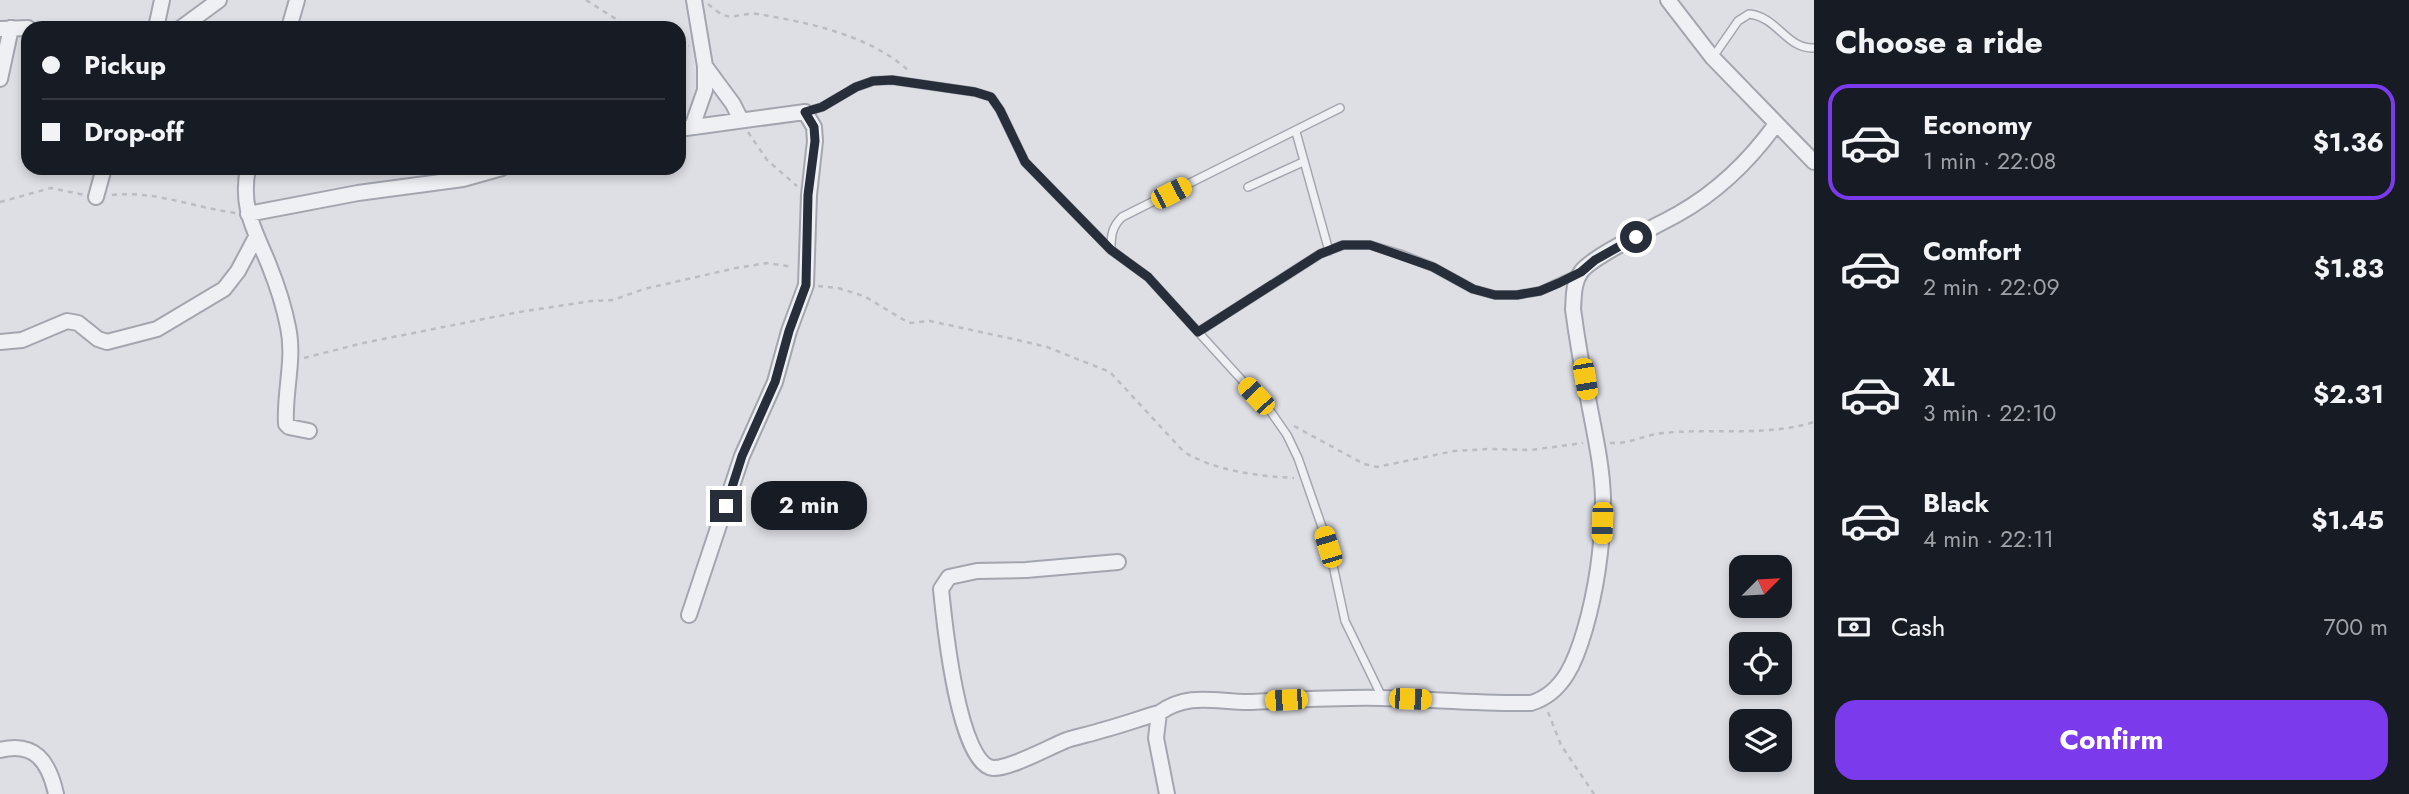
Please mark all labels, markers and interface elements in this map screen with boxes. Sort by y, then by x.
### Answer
text: Choose a ride [1835,19,2043,65]
text: Pickup [84,46,166,84]
text: Economy [1923,106,2032,144]
icon: car [1839,111,1902,174]
text: Drop-off [84,113,184,151]
text: $1.36 [2313,123,2384,161]
text: 1 min · 22:08 [1923,144,2056,178]
car [1148,174,1195,212]
route start [1620,221,1652,253]
text: Comfort [1923,232,2021,270]
icon: car [1839,237,1902,300]
text: $1.83 [2314,249,2384,287]
text: 2 min · 22:09 [1923,270,2060,304]
car [1572,356,1599,402]
text: XL [1923,358,1955,396]
icon: car [1839,363,1902,426]
car [1234,373,1279,419]
text: $2.31 [2313,375,2384,413]
text: 3 min · 22:10 [1923,396,2056,430]
callout: 2 min [750,482,866,530]
text: Black [1923,484,1989,522]
text: 2 min [779,488,839,522]
icon: car [1839,489,1902,552]
route end [710,490,742,522]
text: $1.45 [2311,501,2384,539]
car [1591,502,1614,544]
text: 4 min · 22:11 [1923,522,2054,556]
car [1312,524,1345,570]
north arrow [1729,555,1792,618]
map controls [1729,555,1792,772]
icon: cash [1835,608,1873,646]
text: Cash [1891,608,1945,646]
text: 700 m [2323,610,2388,644]
button: locate [1729,632,1792,695]
car [1265,688,1308,712]
car [1389,688,1432,710]
button: Confirm [1835,700,2388,780]
button: layers [1729,709,1792,772]

